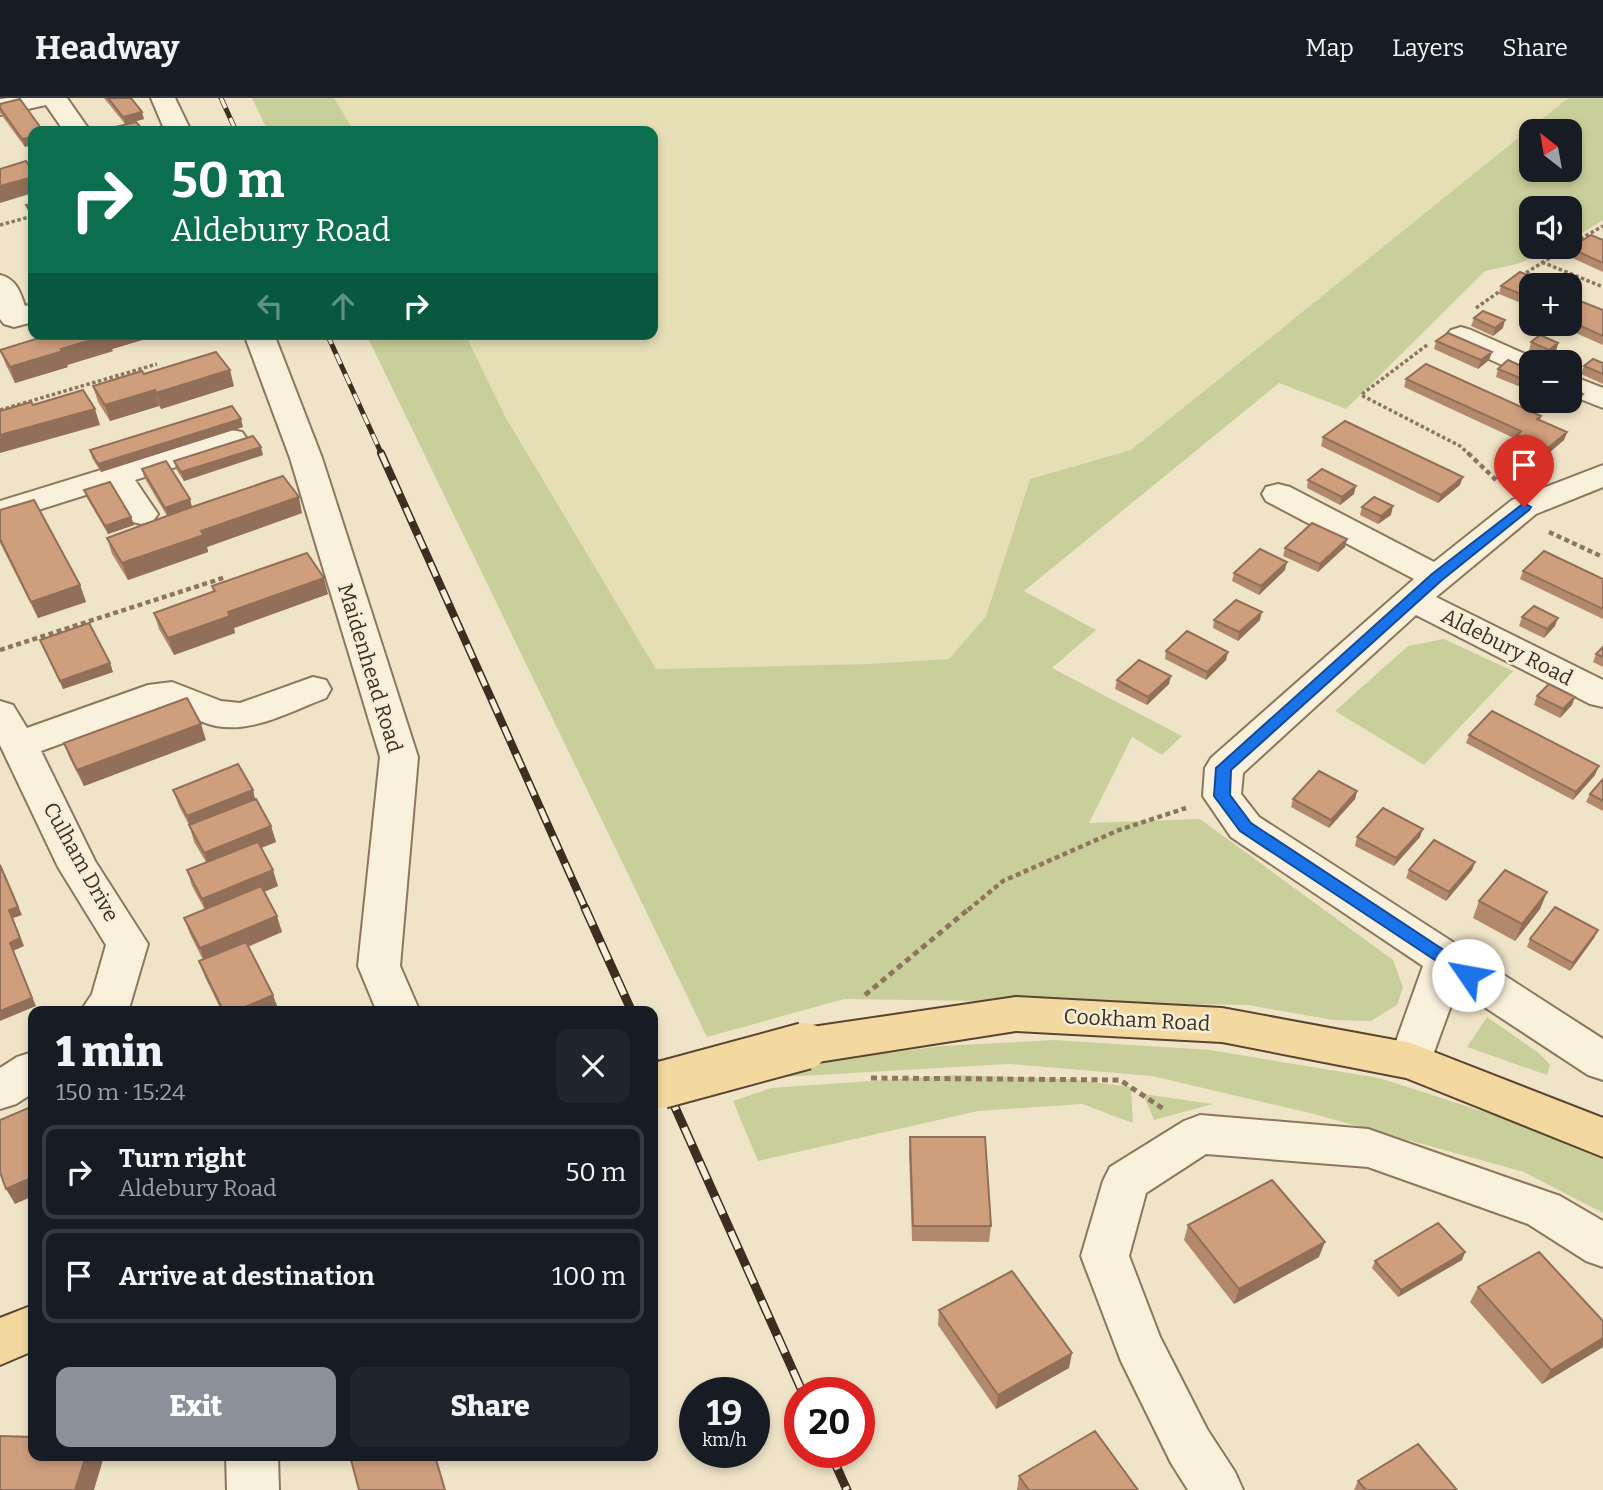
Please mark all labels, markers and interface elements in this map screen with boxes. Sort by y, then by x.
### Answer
text: Headway [35,28,179,68]
text: Map [1306,34,1354,62]
text: Layers [1392,34,1464,62]
text: Share [1502,34,1568,62]
north arrow [1519,119,1582,182]
map controls [1519,119,1582,413]
text: 50 m [171,151,284,210]
icon: right [56,154,147,245]
button: sound [1519,196,1582,259]
text: Aldebury Road [171,211,390,249]
button: + [1519,273,1582,336]
icon: left [251,287,289,325]
icon: ahead [324,287,362,325]
icon: right [397,287,435,325]
button: − [1519,350,1582,413]
pin [1494,435,1554,507]
icon: arrive [1505,446,1543,484]
street label: Maidenhead Road [332,580,408,756]
street label: Aldebury Road [1437,603,1577,691]
street label: Culham Drive [37,798,125,926]
position arrow [1431,938,1505,1012]
street label: Cookham Road [1063,1003,1211,1037]
text: 1 min [56,1027,163,1077]
button: close [556,1029,630,1103]
text: 150 m · 15:24 [56,1078,185,1106]
text: Turn right [119,1143,246,1174]
icon: right [60,1153,98,1191]
text: 50 m [565,1157,626,1188]
text: Aldebury Road [119,1174,277,1202]
icon: arrive [60,1257,98,1295]
text: Arrive at destination [119,1261,374,1292]
text: 100 m [552,1261,626,1292]
button: Exit [56,1367,336,1447]
button: Share [350,1367,630,1447]
speed limit sign: 20 [784,1377,875,1468]
text: 19 [707,1392,742,1434]
text: km/h [702,1429,747,1451]

